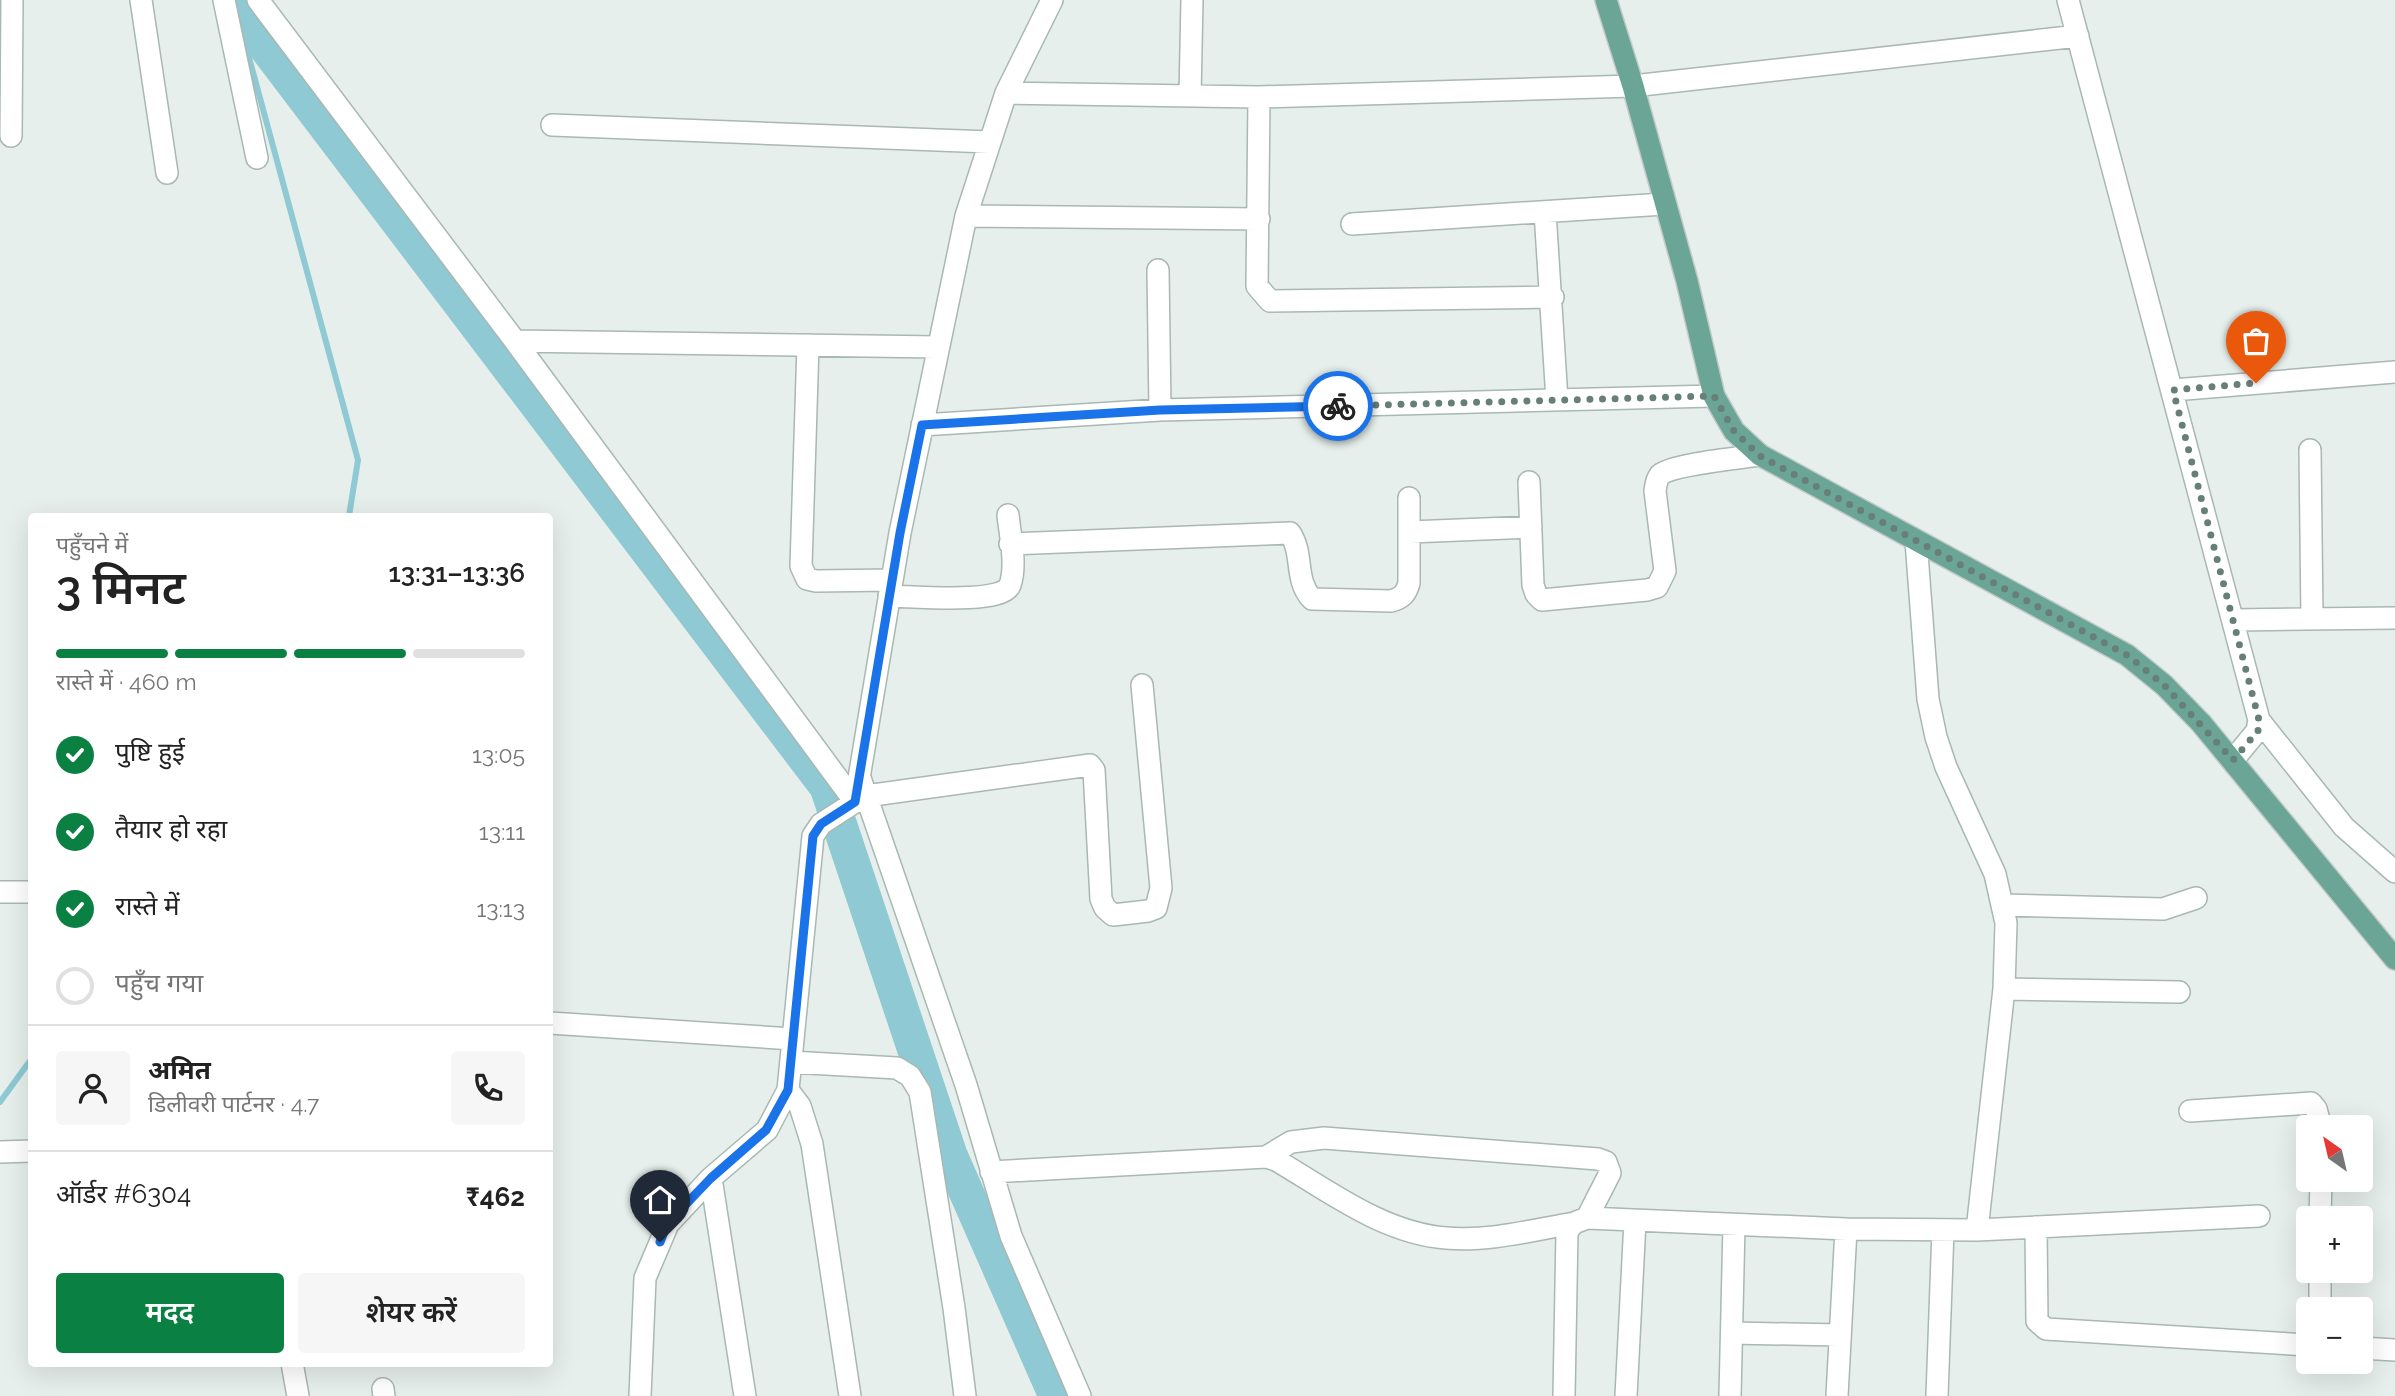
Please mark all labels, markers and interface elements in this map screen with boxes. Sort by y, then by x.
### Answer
pin [2226,311,2286,383]
icon: bag [2237,322,2275,360]
courier [1303,371,1373,441]
icon: bike [1319,387,1357,425]
text: पहुँचने में [56,531,128,558]
text: 13:31–13:36 [389,558,525,588]
text: 3 मिनट [56,561,186,615]
text: रास्ते में · 460 m [56,668,197,695]
icon: check [56,736,94,774]
text: पुष्टि हुई [115,737,185,767]
text: 13:05 [472,741,525,768]
icon: check [56,813,94,851]
text: तैयार हो रहा [115,814,227,844]
text: 13:11 [479,818,525,845]
icon: check [56,890,94,928]
text: रास्ते में [115,891,179,921]
text: 13:13 [476,895,525,922]
text: पहुँच गया [115,968,203,998]
button: person [56,1051,130,1125]
button: phone [451,1051,525,1125]
text: अमित [148,1055,211,1085]
text: डिलीवरी पार्टनर · 4.7 [148,1090,319,1117]
north arrow [2296,1115,2373,1192]
map controls [2296,1115,2373,1374]
pin [630,1170,690,1242]
text: ऑर्डर #6304 [56,1179,191,1209]
icon: home [641,1181,679,1219]
text: ₹462 [466,1182,525,1212]
button: + [2296,1206,2373,1283]
button: मदद [56,1273,284,1353]
button: शेयर करें [298,1273,525,1353]
button: − [2296,1297,2373,1374]

